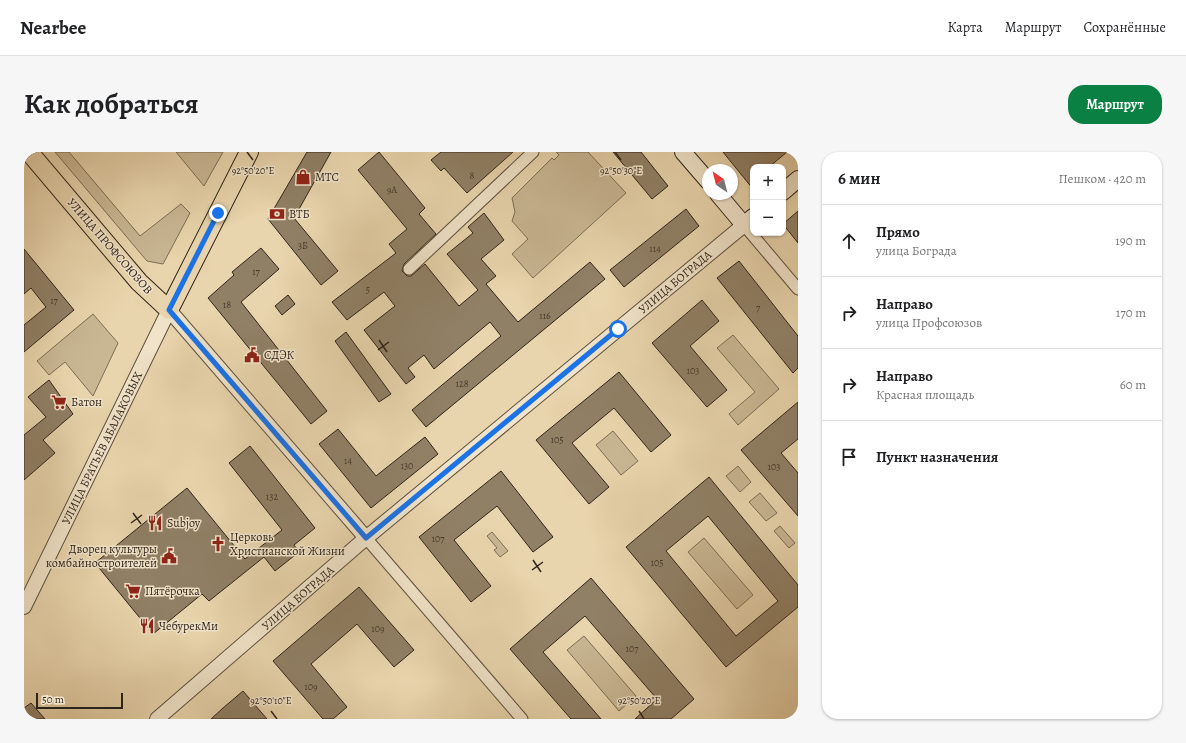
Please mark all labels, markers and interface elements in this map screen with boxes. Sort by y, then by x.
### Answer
text: Nearbee [20,15,86,41]
text: Карта [948,18,983,37]
text: Маршрут [1005,18,1061,37]
text: Сохранённые [1083,18,1166,37]
text: Как добраться [24,85,199,123]
button: Маршрут [1068,85,1162,124]
text: 92°50'20"E [232,164,274,177]
text: 92°50'30"E [600,164,642,177]
north arrow [702,164,738,200]
map controls [750,164,786,236]
button: + [750,164,786,200]
text: 6 мин [838,167,880,190]
shop icon: МТС [294,168,312,186]
place label: МТС [315,169,339,185]
house number: 8 [470,169,475,182]
text: Пешком · 420 m [1059,170,1146,187]
house number: 9А [387,183,397,196]
street label: УЛИЦА ПРОФСОЮЗОВ [64,195,156,297]
button: − [750,200,786,236]
route end [209,204,227,222]
bank icon: ВТБ [268,205,286,223]
place label: ВТБ [289,206,310,222]
text: Прямо [876,222,920,242]
icon: ahead [838,230,860,252]
text: 190 m [1115,232,1146,249]
house number: 3Б [298,239,308,252]
house number: 114 [649,242,661,255]
text: улица Бограда [876,242,957,259]
street label: УЛИЦА БОГРАДА [635,246,716,317]
house number: 17 [252,265,261,278]
house number: 5 [366,283,370,296]
house number: 17 [50,294,59,307]
text: Направо [876,294,933,314]
house number: 18 [223,298,231,311]
house number: 7 [756,301,761,314]
icon: right [838,302,860,324]
text: 170 m [1116,304,1146,321]
house number: 116 [539,309,551,322]
text: улица Профсоюзов [876,314,982,331]
route start [609,320,627,338]
public building icon: СДЭК [243,346,261,364]
place label: СДЭК [264,347,295,363]
house number: 103 [687,364,699,377]
text: Направо [876,366,933,386]
street label: УЛИЦА БРАТЬЕВ АБАЛАКОВЫХ [58,369,146,527]
icon: right [838,374,860,396]
text: 60 m [1120,376,1146,393]
house number: 128 [455,377,469,390]
text: Красная площадь [876,386,974,403]
supermarket icon: Батон [50,393,68,411]
place label: Батон [71,394,102,410]
house number: 105 [550,433,564,446]
icon: arrive [838,446,860,468]
text: Пункт назначения [876,447,998,467]
house number: 14 [344,454,352,467]
house number: 130 [401,459,413,472]
house number: 103 [768,460,780,473]
house number: 132 [266,490,278,503]
restaurant icon: Subjoy [146,514,164,532]
place label: Subjoy [167,515,201,531]
place label: Церковь Христианской Жизни [230,529,345,559]
house number: 107 [432,532,445,545]
church icon: Церковь Христианской Жизни [209,535,227,553]
place label: Дворец культуры комбайностроителей [46,541,157,571]
public building icon: Дворец культуры комбайностроителей [160,547,178,565]
house number: 105 [650,556,664,569]
street label: УЛИЦА БОГРАДА [258,562,338,634]
supermarket icon: Пятёрочка [124,582,142,600]
place label: Пятёрочка [145,583,200,599]
restaurant icon: ЧебурекМи [138,617,156,635]
place label: ЧебурекМи [159,618,218,634]
house number: 109 [371,622,385,635]
house number: 107 [626,642,639,655]
house number: 109 [304,680,318,693]
scale bar [36,691,123,710]
text: 50 m [42,692,64,707]
text: 92°50'10"E [250,694,292,707]
text: 92°50'20"E [618,694,660,707]

